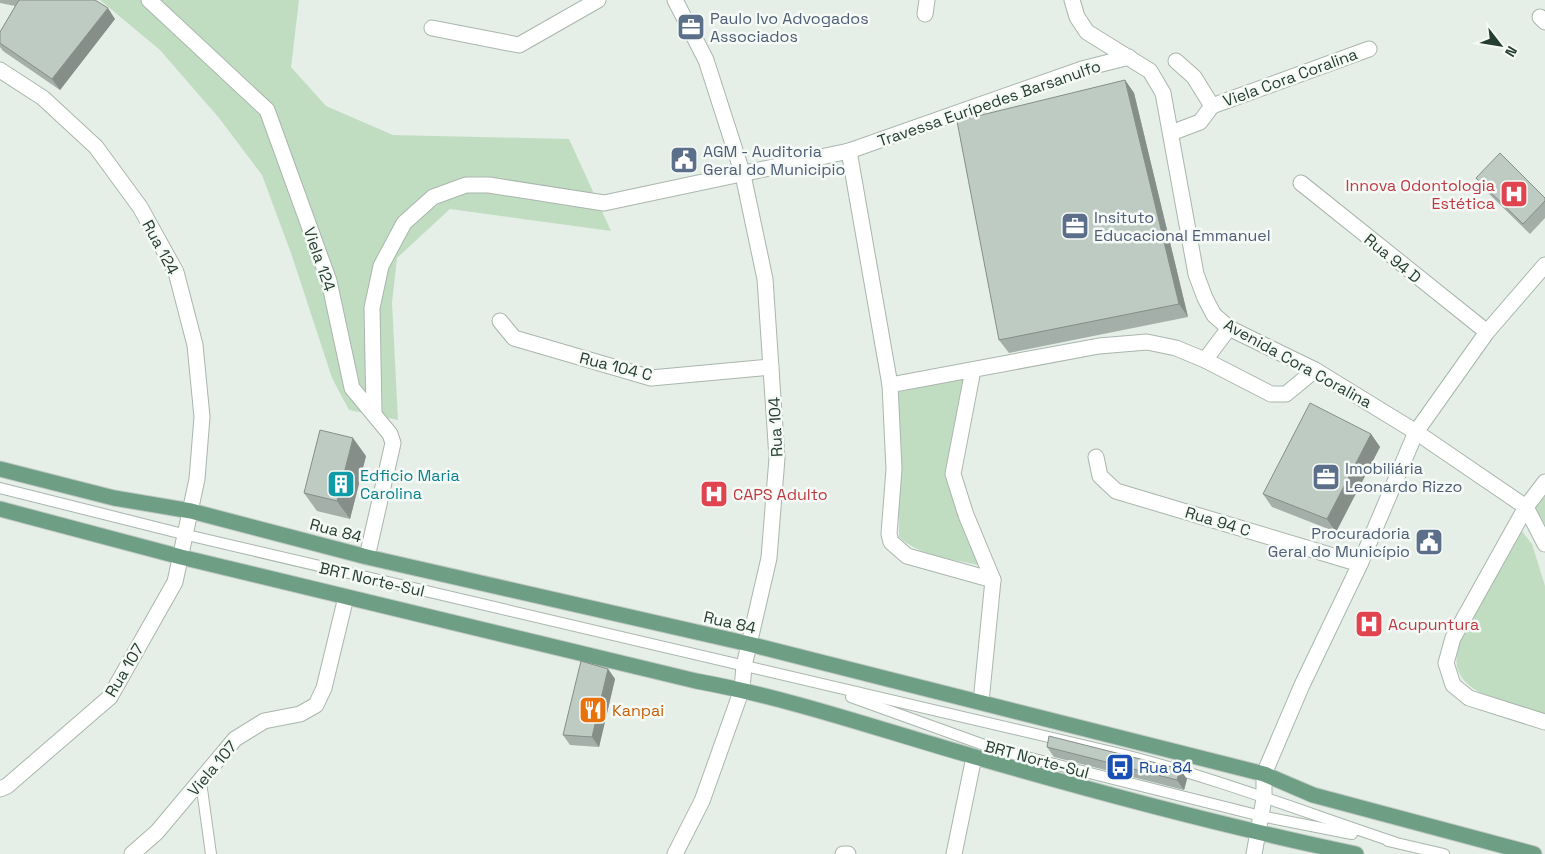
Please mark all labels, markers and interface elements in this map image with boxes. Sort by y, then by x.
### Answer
place label: Paulo Ivo Advogados Associados [710,8,869,47]
office icon: Paulo Ivo Advogados Associados [676,12,706,42]
north arrow [1475,20,1525,70]
street label: Viela Cora Coralina [1220,43,1360,112]
text: N [1501,43,1521,60]
street label: Travessa Eurípedes Barsanulfo [875,55,1104,152]
place label: AGM - Auditoria Geral do Municipio [703,141,845,180]
public building icon: AGM - Auditoria Geral do Municipio [669,145,699,175]
place label: Innova Odontologia Estética [1346,175,1495,214]
hospital icon: Innova Odontologia Estética [1499,179,1529,209]
place label: Insituto Educacional Emmanuel [1094,207,1271,246]
office icon: Insituto Educacional Emmanuel [1060,211,1090,241]
street label: Rua 124 [137,216,184,278]
street label: Viela 124 [299,224,340,294]
street label: Rua 94 D [1360,229,1426,288]
street label: Avenida Cora Coralina [1220,314,1375,413]
street label: Rua 104 C [577,347,655,386]
street label: Rua 104 [763,396,788,458]
place label: Imobiliária Leonardo Rizzo [1345,458,1462,497]
office icon: Imobiliária Leonardo Rizzo [1311,462,1341,492]
place label: Edficio Maria Carolina [360,465,460,504]
building icon: Edficio Maria Carolina [326,469,356,499]
hospital icon: CAPS Adulto [699,479,729,509]
place label: CAPS Adulto [733,484,828,505]
street label: Rua 94 C [1183,502,1253,541]
street label: Rua 84 [307,513,364,548]
place label: Procuradoria Geral do Município [1268,523,1410,562]
public building icon: Procuradoria Geral do Município [1414,527,1444,557]
street label: BRT Norte-Sul [317,557,427,602]
street label: Rua 84 [702,606,758,639]
hospital icon: Acupuntura [1354,609,1384,639]
place label: Acupuntura [1388,614,1479,635]
street label: Rua 107 [100,640,149,701]
restaurant icon: Kanpai [578,695,608,725]
place label: Kanpai [612,700,664,721]
street label: BRT Norte-Sul [982,735,1092,784]
street label: Viela 107 [183,736,242,800]
bus stop icon: Rua 84 [1105,752,1135,782]
place label: Rua 84 [1139,757,1192,778]

